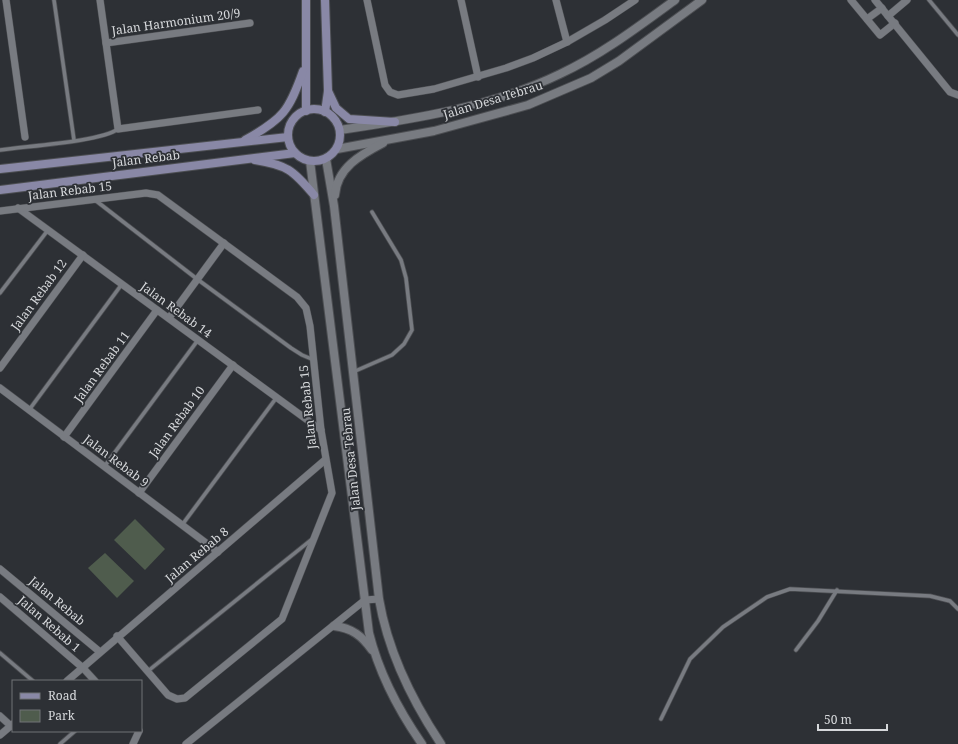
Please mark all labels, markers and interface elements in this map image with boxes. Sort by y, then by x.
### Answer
street label: Jalan Harmonium 20/9 [109,4,241,39]
street label: Jalan Desa Tebrau [440,76,545,123]
street label: Jalan Rebab [110,146,181,171]
street label: Jalan Rebab 15 [26,177,113,204]
street label: Jalan Rebab 12 [6,255,70,335]
street label: Jalan Rebab 14 [136,277,216,342]
street label: Jalan Rebab 11 [69,327,133,407]
street label: Jalan Rebab 15 [295,364,320,451]
street label: Jalan Rebab 10 [144,382,209,462]
street label: Jalan Desa Tebrau [337,407,364,512]
street label: Jalan Rebab 9 [79,430,153,491]
street label: Jalan Rebab 8 [161,523,232,587]
street label: Jalan Rebab [25,572,89,629]
street label: Jalan Rebab 1 [14,591,84,656]
legend [12,680,142,732]
text: Road [48,687,78,704]
scale bar [818,706,887,732]
text: Park [48,707,76,724]
text: 50 m [824,711,852,728]

